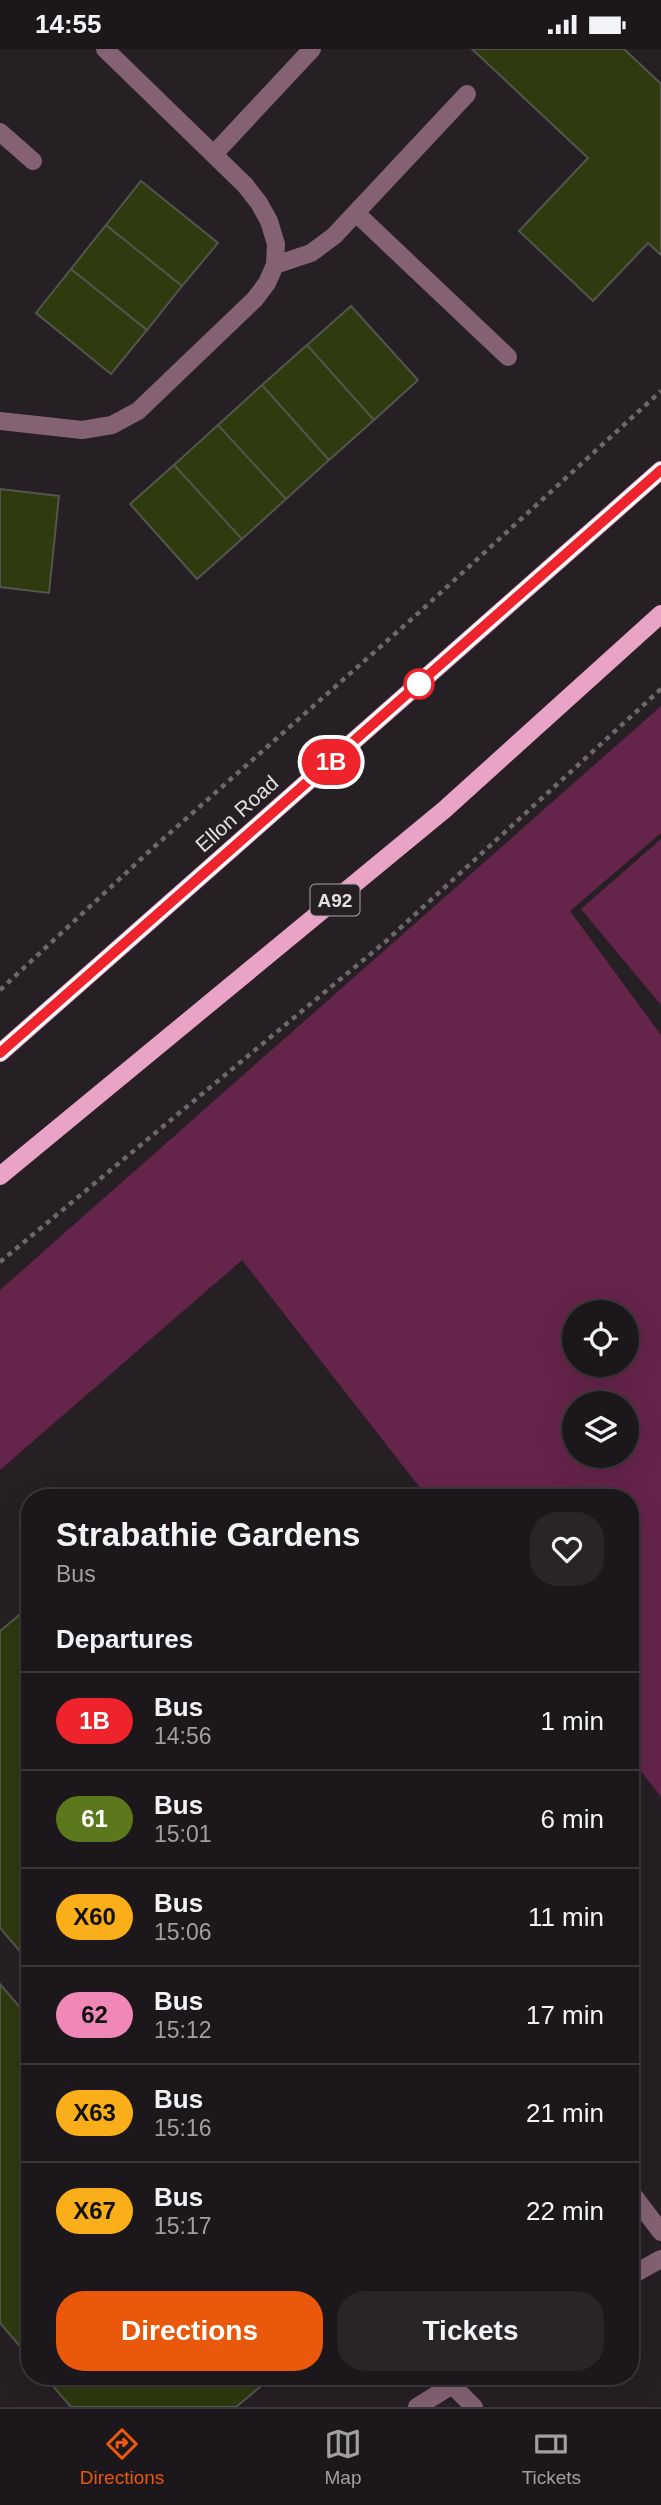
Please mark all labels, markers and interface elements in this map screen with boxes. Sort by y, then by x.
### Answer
text: 14:55 [35,9,102,39]
unlabelled marker [404,669,434,699]
line badge: 1B [300,739,362,785]
text: 1B [316,748,346,775]
street label: Ellon Road [191,771,283,857]
road number: A92 [310,885,360,915]
map controls [562,1300,639,1468]
button: locate [562,1300,639,1377]
button: layers [562,1391,639,1468]
button: heart [530,1512,604,1586]
text: Strabathie Gardens [56,1516,360,1553]
text: Bus [56,1561,96,1587]
text: Departures [56,1624,193,1654]
text: Bus [154,1692,203,1722]
text: 1 min [540,1706,604,1736]
text: 1B [79,1707,110,1734]
text: 14:56 [154,1723,212,1749]
text: Bus [154,1790,203,1820]
text: 6 min [540,1804,604,1834]
text: 61 [81,1805,108,1832]
text: 15:01 [154,1821,212,1847]
text: Bus [154,1888,203,1918]
text: 11 min [528,1902,604,1932]
text: X60 [73,1903,116,1930]
text: 15:06 [154,1919,212,1945]
text: Bus [154,1986,203,2016]
text: 17 min [526,2000,604,2030]
text: 62 [81,2001,108,2028]
text: 15:12 [154,2017,212,2043]
text: Bus [154,2084,203,2114]
text: 21 min [526,2098,604,2128]
text: X63 [73,2099,116,2126]
text: 15:16 [154,2115,212,2141]
text: Bus [154,2182,203,2212]
text: 22 min [526,2196,604,2226]
text: X67 [73,2197,116,2224]
text: 15:17 [154,2213,212,2239]
button: Directions [56,2291,323,2371]
button: Tickets [337,2291,604,2371]
tab: Directions [80,2425,164,2489]
tab: Map [324,2425,362,2489]
tab: Tickets [522,2425,581,2489]

